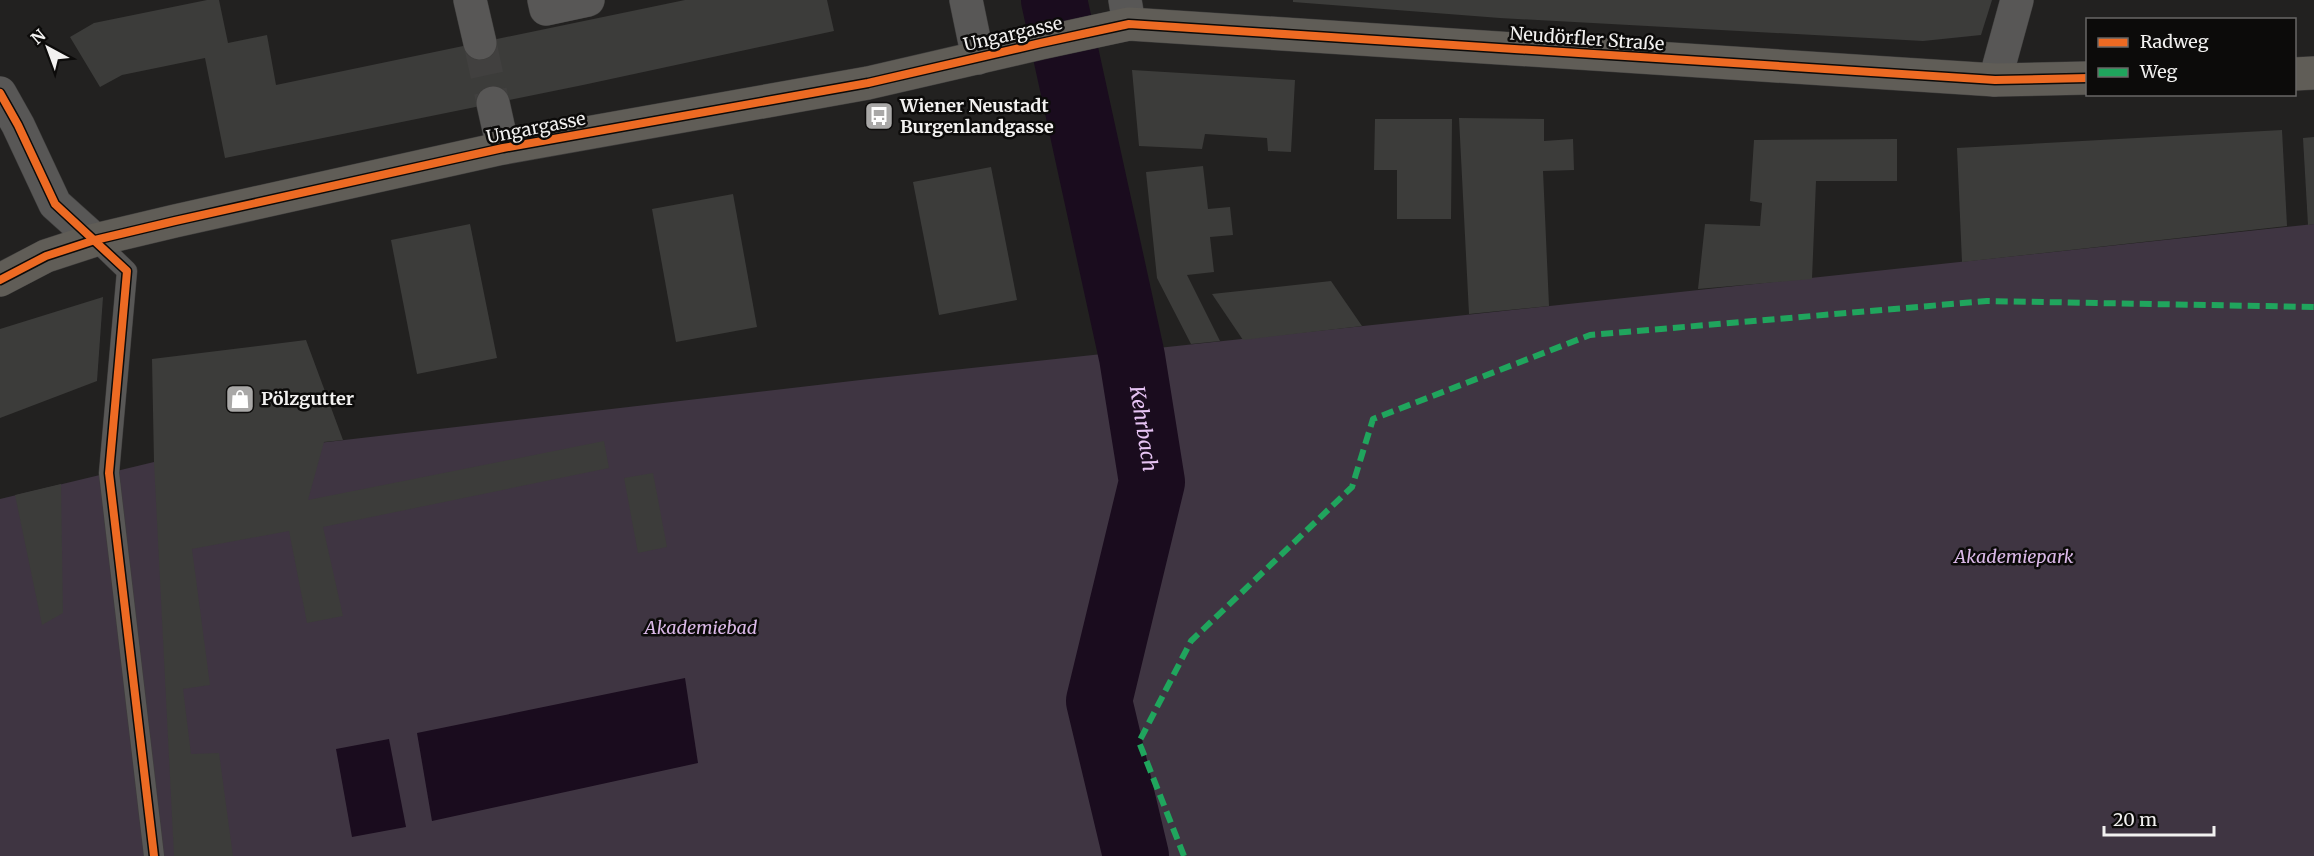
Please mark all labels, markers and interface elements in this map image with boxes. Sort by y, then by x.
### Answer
street label: Ungargasse [961,11,1064,56]
north arrow [18,18,78,78]
legend [2086,18,2296,96]
street label: Neudörfler Straße [1509,22,1665,55]
text: N [27,25,50,48]
text: Radweg [2140,30,2209,53]
text: Weg [2139,60,2178,83]
place label: Wiener Neustadt Burgenlandgasse [899,94,1054,138]
bus stop icon: Wiener Neustadt Burgenlandgasse [863,100,895,132]
street label: Ungargasse [484,107,587,148]
shop icon: Pölzgutter [224,383,256,415]
water label: Kehrbach [1125,383,1163,473]
place label: Pölzgutter [261,387,354,410]
park label: Akademiepark [1952,545,2074,568]
park label: Akademiebad [643,616,758,639]
scale bar [2104,799,2214,837]
text: 20 m [2113,808,2157,831]

